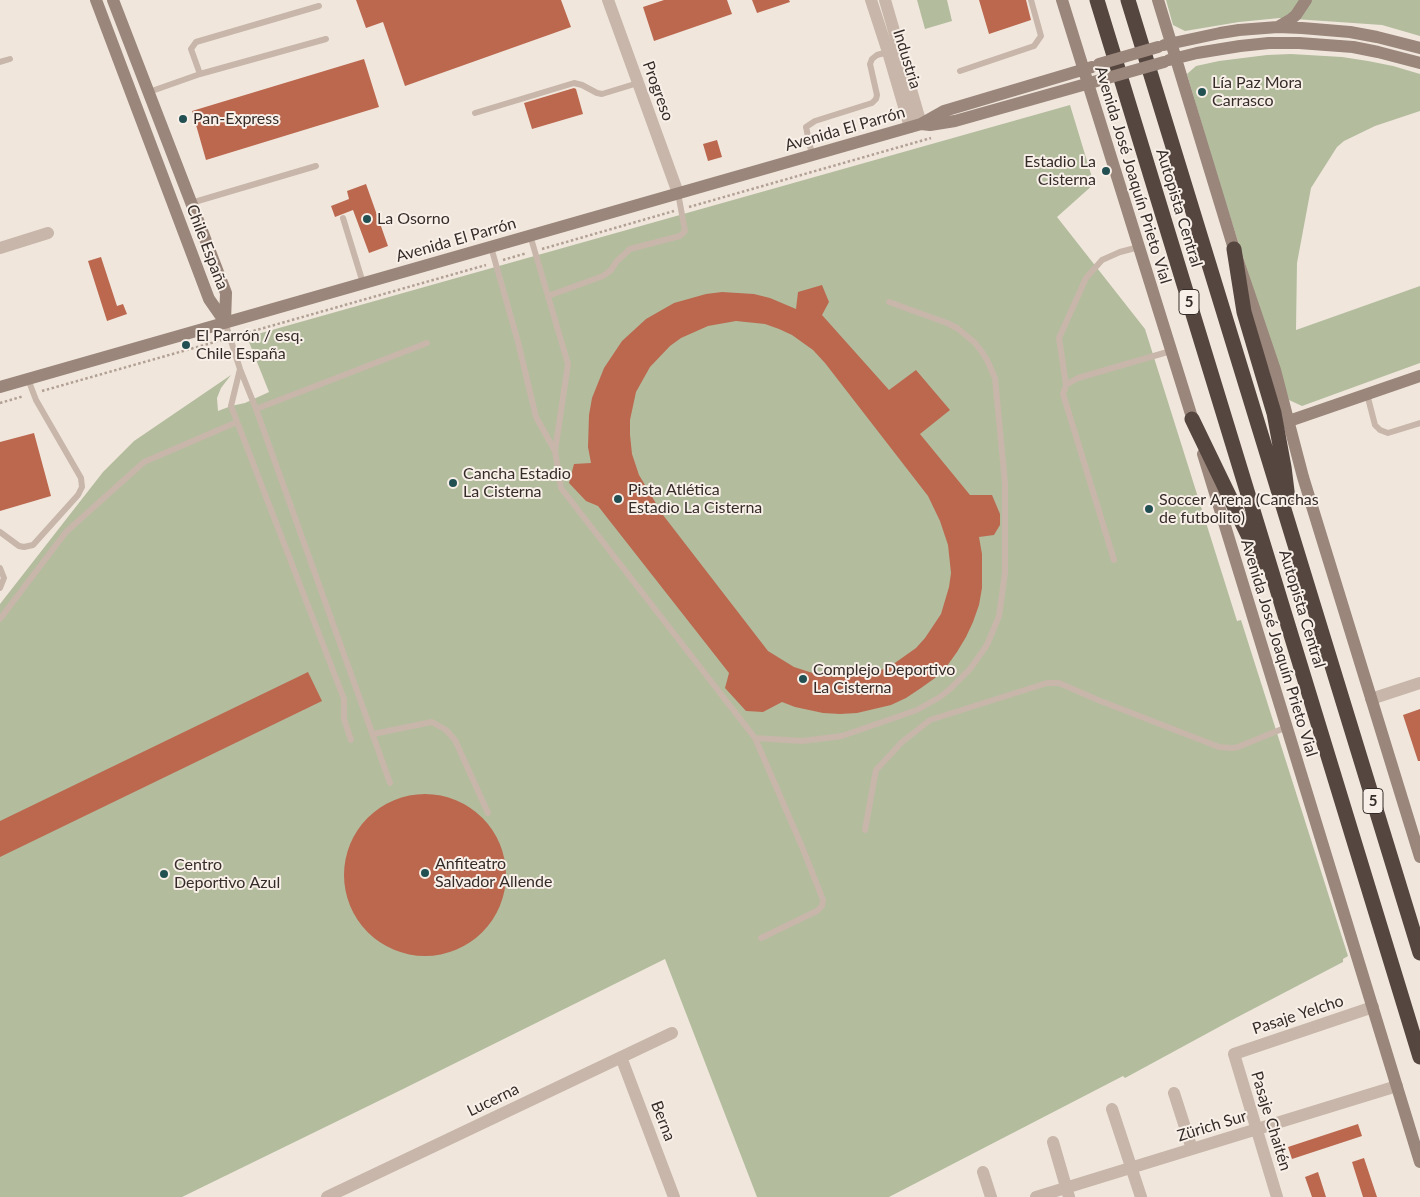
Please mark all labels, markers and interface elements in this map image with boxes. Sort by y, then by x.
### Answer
street label: Industria [889,27,925,91]
street label: Progreso [638,58,678,124]
street label: Avenida José Joaquín Prieto Vial [1091,64,1175,286]
place label: Lía Paz Mora Carrasco [1212,73,1302,111]
marker: Lía Paz Mora Carrasco [1196,86,1208,98]
street label: Avenida El Parrón [783,103,907,155]
place label: Pan-Express [193,109,279,129]
marker: Pan-Express [177,113,189,125]
street label: Autopista Central [1152,146,1206,270]
place label: Estadio La Cisterna [1024,152,1096,190]
marker: Estadio La Cisterna [1100,165,1112,177]
street label: Chile España [182,202,232,292]
place label: La Osorno [377,209,450,229]
marker: La Osorno [361,213,373,225]
street label: Avenida El Parrón [394,214,518,266]
road number: 5 [1179,290,1199,314]
place label: El Parrón / esq. Chile España [196,326,303,364]
marker: El Parrón / esq. Chile España [180,339,192,351]
place label: Cancha Estadio La Cisterna [463,464,571,502]
marker: Cancha Estadio La Cisterna [447,477,459,489]
place label: Pista Atlética Estadio La Cisterna [628,480,762,518]
place label: Soccer Arena (Canchas de futbolito) [1159,490,1319,528]
marker: Pista Atlética Estadio La Cisterna [612,493,624,505]
marker: Soccer Arena (Canchas de futbolito) [1143,503,1155,515]
street label: Avenida José Joaquín Prieto Vial [1237,537,1321,759]
street label: Autopista Central [1275,547,1329,671]
place label: Complejo Deportivo La Cisterna [813,660,955,698]
marker: Complejo Deportivo La Cisterna [797,673,809,685]
road number: 5 [1363,788,1383,814]
place label: Anfiteatro Salvador Allende [435,854,552,892]
place label: Centro Deportivo Azul [174,855,280,893]
marker: Anfiteatro Salvador Allende [419,867,431,879]
marker: Centro Deportivo Azul [158,868,170,880]
street label: Pasaje Yelcho [1250,991,1346,1039]
street label: Pasaje Chaitén [1247,1069,1295,1173]
street label: Lucerna [464,1079,522,1121]
street label: Berna [647,1098,679,1144]
street label: Zürich Sur [1175,1106,1249,1146]

